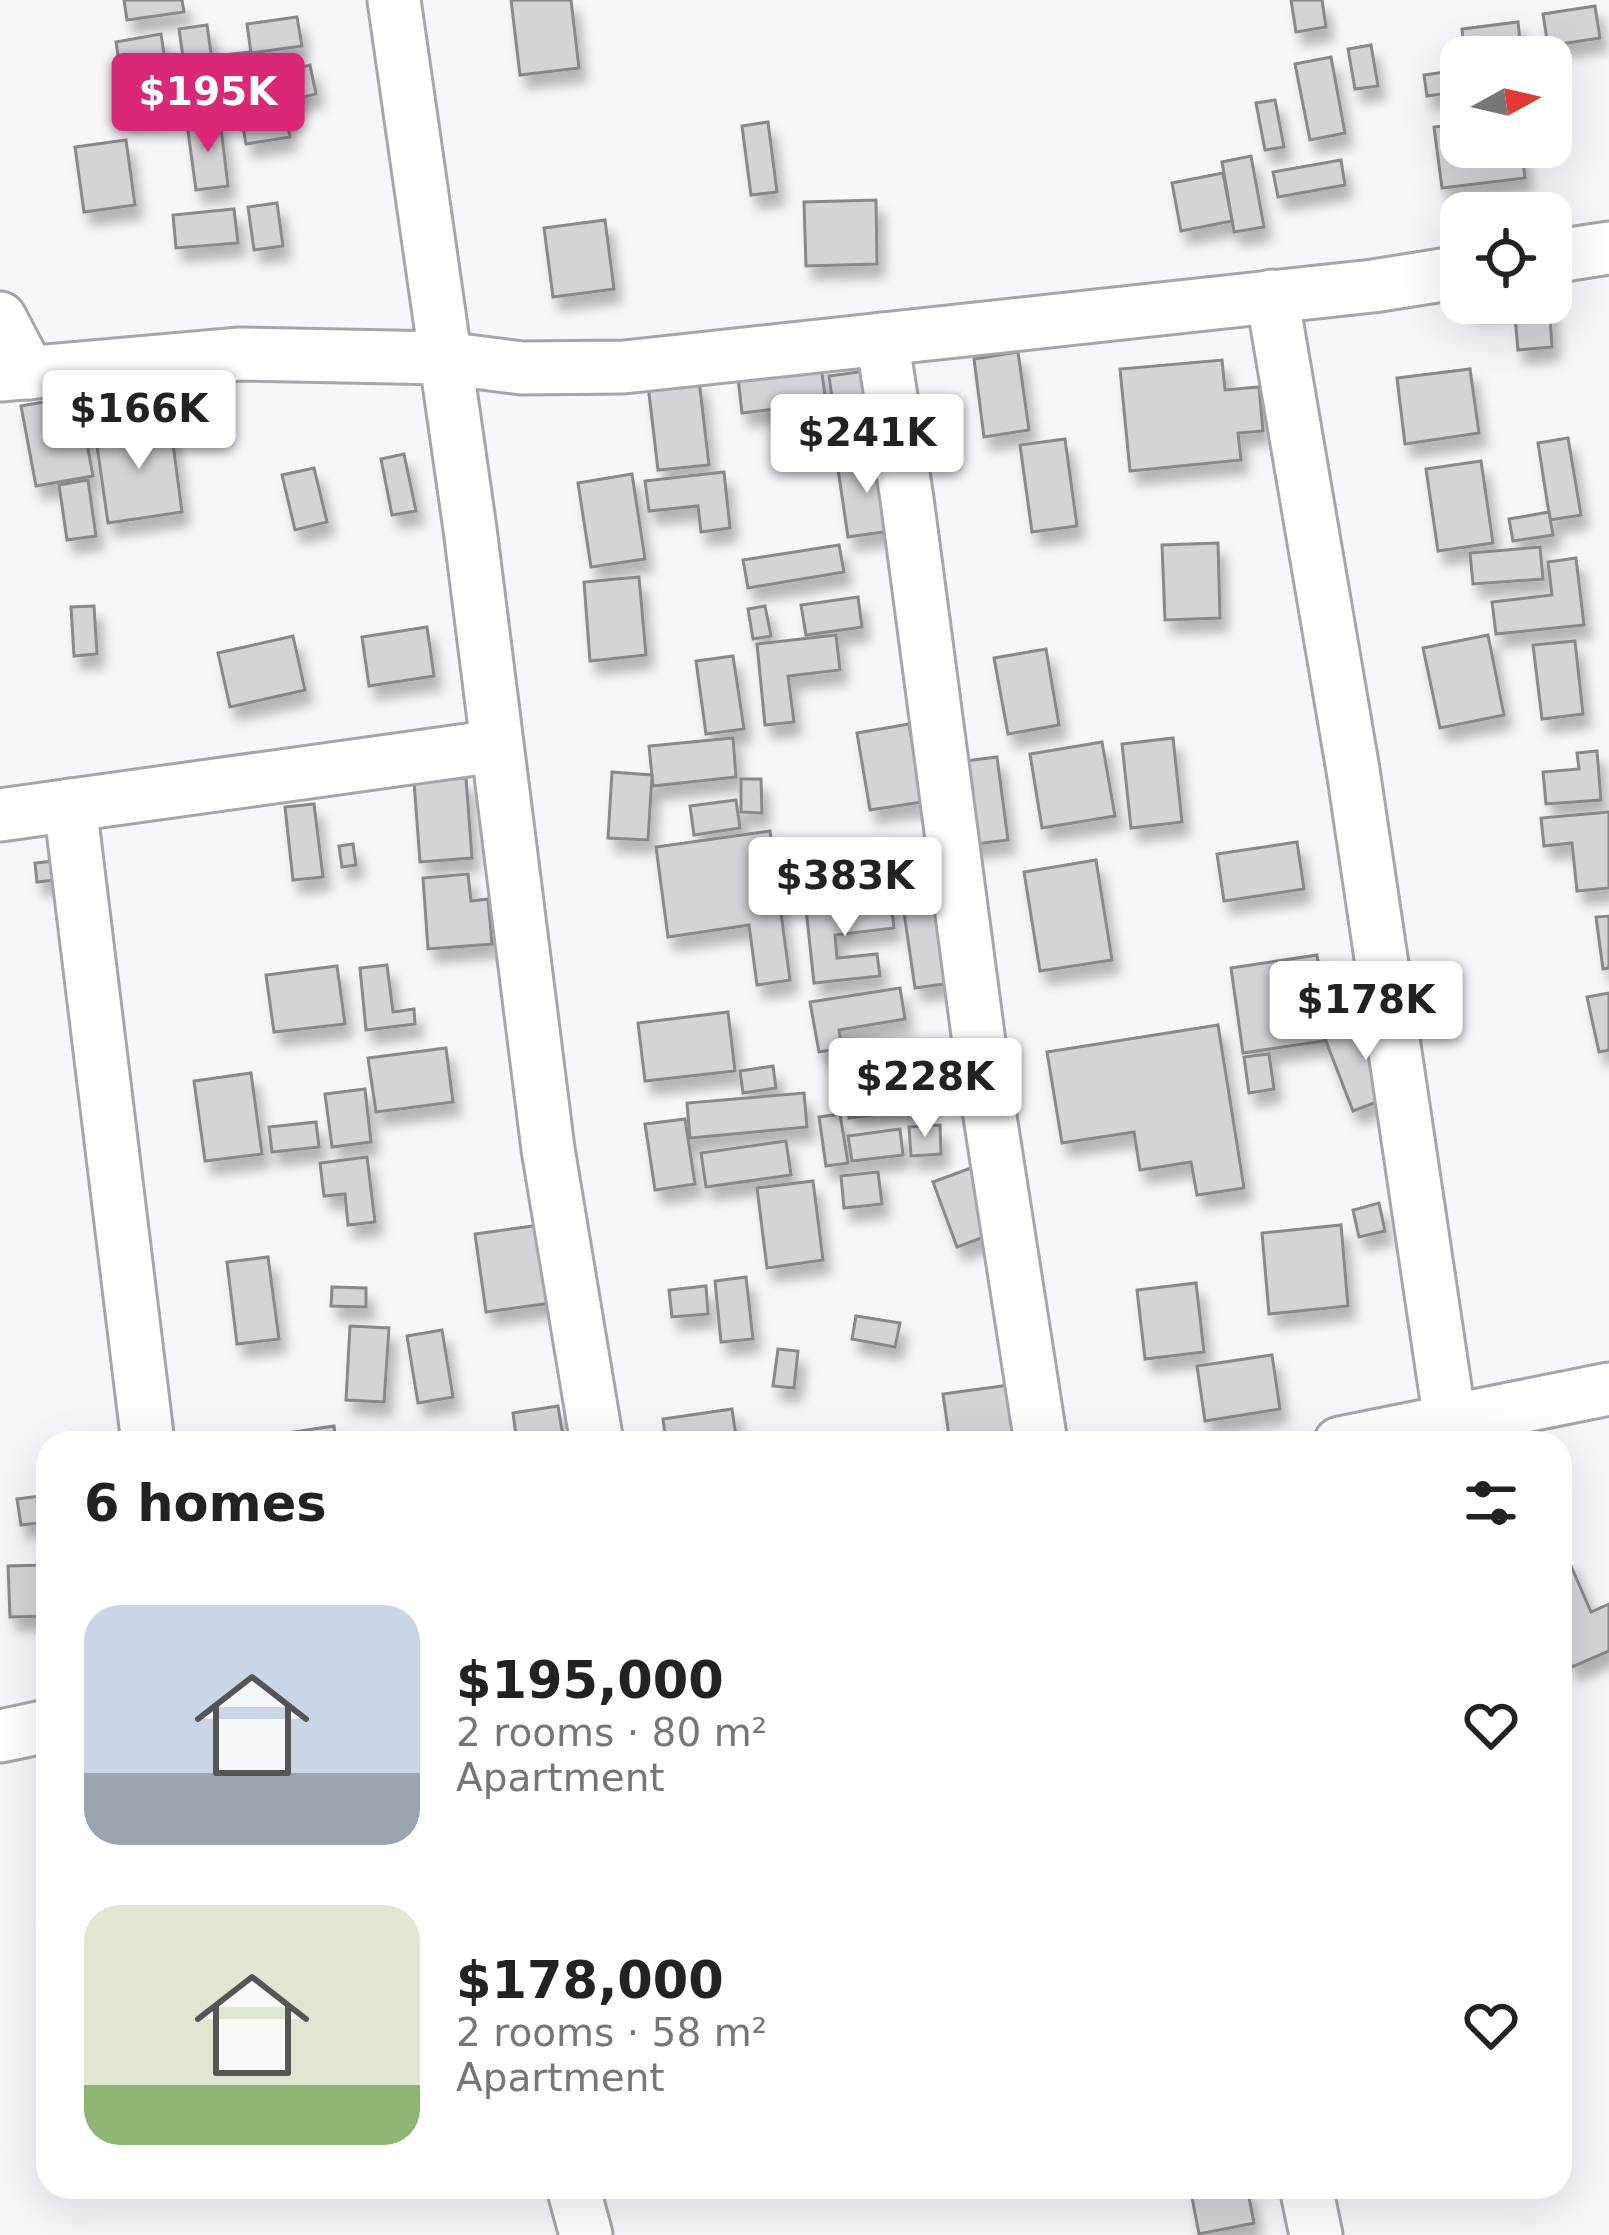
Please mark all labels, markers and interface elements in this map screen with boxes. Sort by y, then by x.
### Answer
north arrow [1440,36,1572,168]
map controls [1440,36,1572,324]
pin: $195K [124,53,292,155]
text: $195K [139,69,277,114]
button: locate [1440,192,1572,324]
pin: $166K [55,370,223,472]
text: $166K [70,386,208,431]
pin: $241K [783,394,951,496]
text: $241K [798,410,936,455]
pin: $383K [761,837,929,939]
text: $383K [776,853,914,898]
pin: $178K [1282,961,1450,1063]
text: $178K [1297,977,1435,1022]
pin: $228K [841,1038,1009,1140]
text: $228K [856,1054,994,1099]
icon: filters [1458,1470,1524,1536]
text: 6 homes [84,1474,327,1533]
text: $195,000 [456,1651,724,1710]
icon: home [180,1653,324,1797]
icon: heart [1458,1692,1524,1758]
text: 2 rooms · 80 m² [456,1710,767,1755]
text: Apartment [456,1755,665,1800]
text: $178,000 [456,1951,724,2010]
icon: home [180,1953,324,2097]
icon: heart [1458,1992,1524,2058]
text: 2 rooms · 58 m² [456,2010,767,2055]
text: Apartment [456,2055,665,2100]

